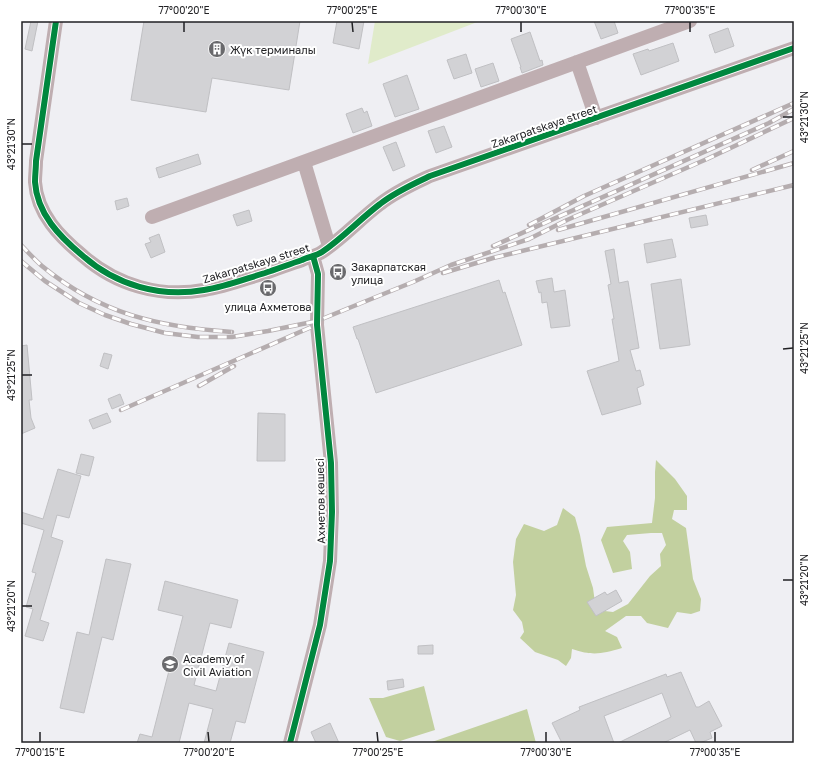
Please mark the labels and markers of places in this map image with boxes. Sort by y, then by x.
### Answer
building icon: Жүк терминалы [207,39,227,59]
place label: Жүк терминалы [230,43,316,57]
place label: Закарпатская улица [351,260,426,286]
bus stop icon: Закарпатская улица [328,262,348,282]
bus stop icon: улица Ахметова [258,278,278,298]
place label: улица Ахметова [224,300,312,313]
place label: Academy of Civil Aviation [183,652,251,678]
school or university icon: Academy of Civil Aviation [160,654,180,674]

